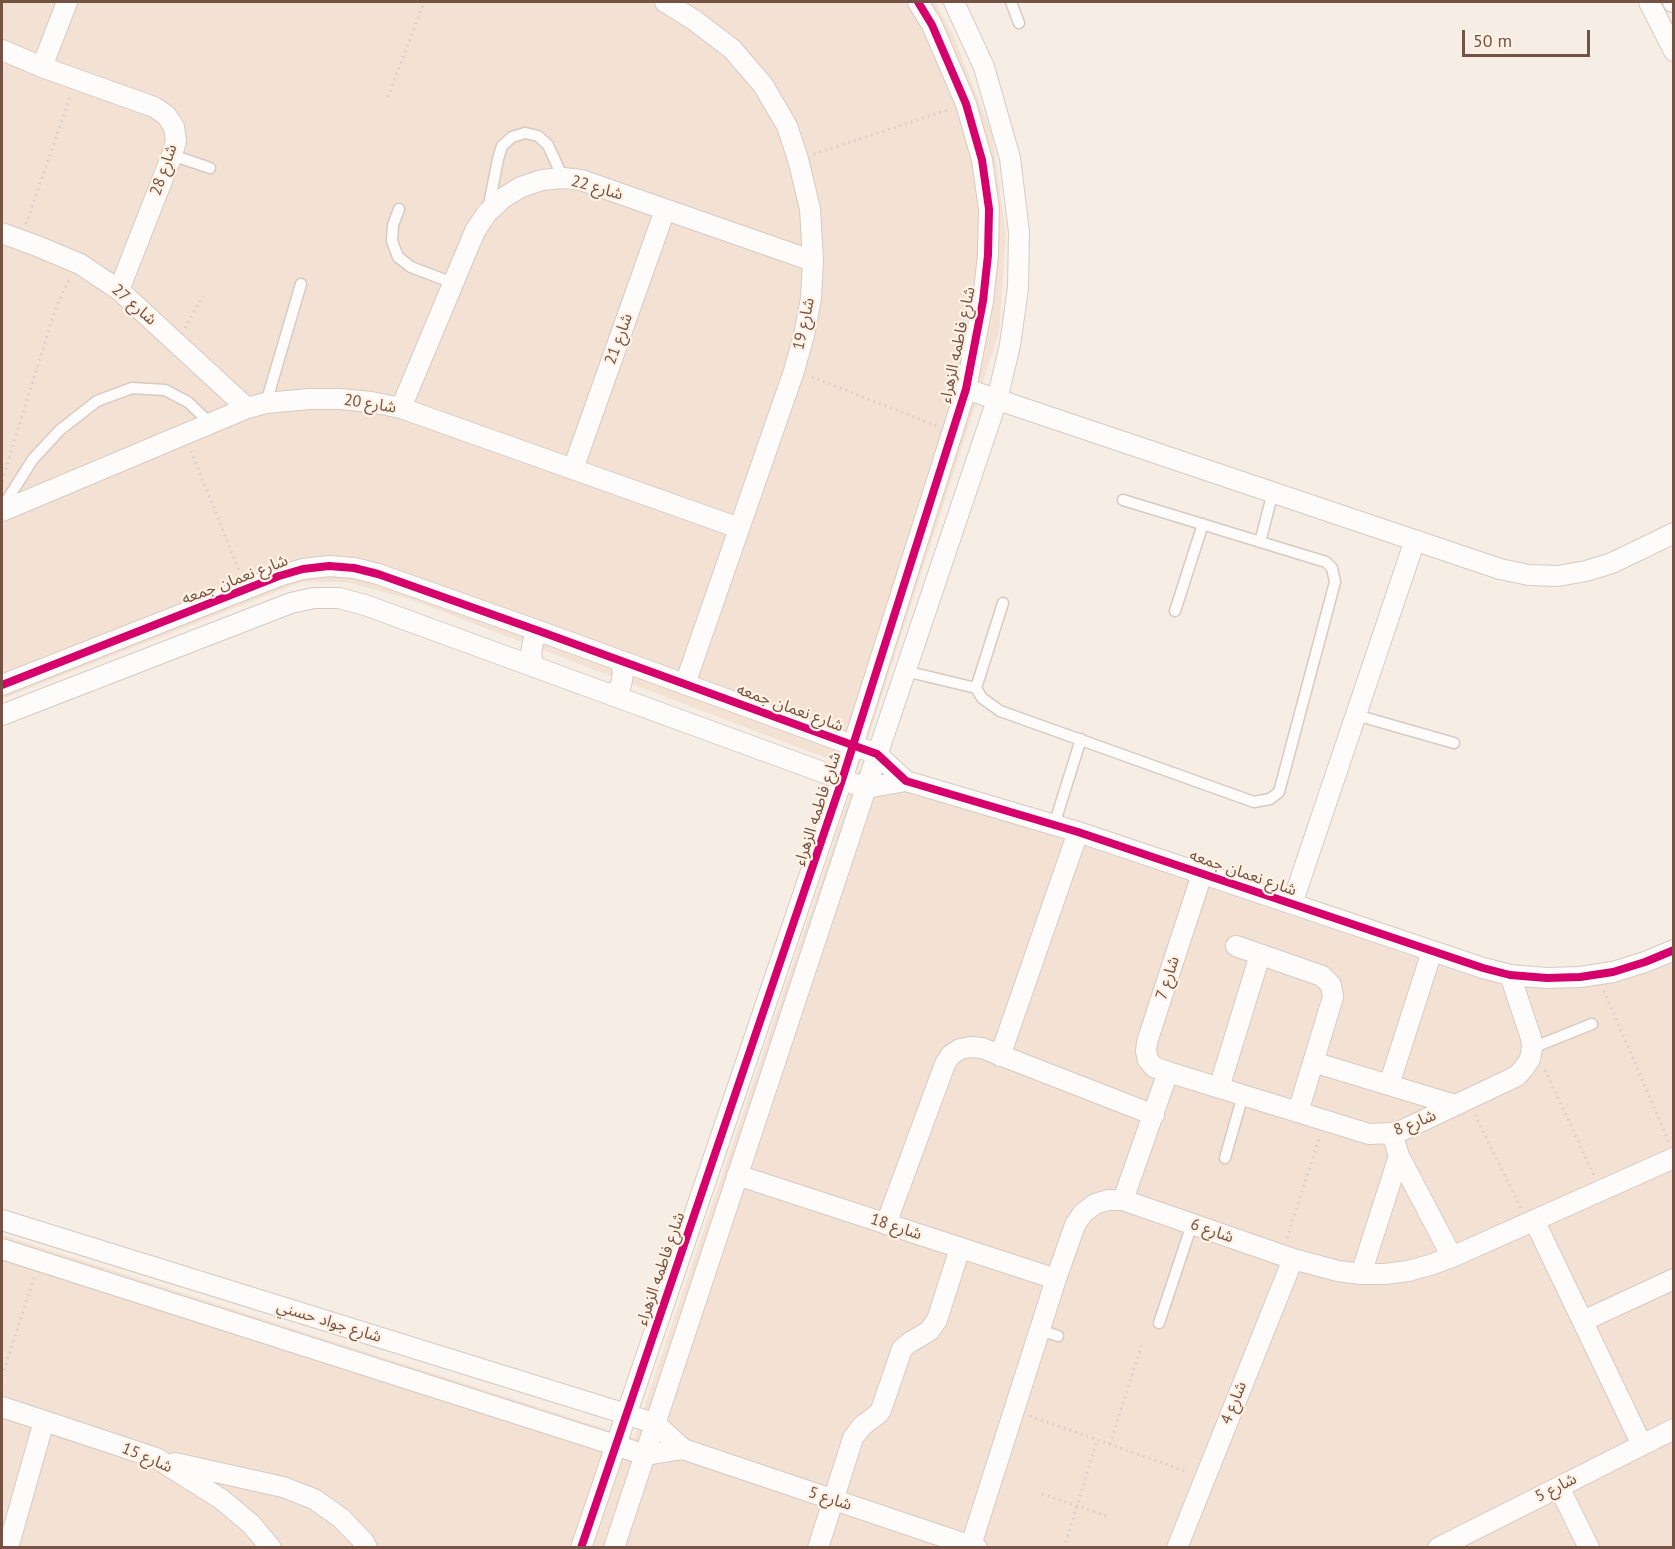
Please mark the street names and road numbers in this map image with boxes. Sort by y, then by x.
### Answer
street label: شارع 28 [146,142,182,198]
street label: شارع 22 [569,171,625,205]
street label: شارع 27 [108,280,160,330]
street label: شارع فاطمه الزهراء [936,285,980,405]
street label: شارع 19 [789,296,819,352]
street label: شارع 21 [601,311,637,367]
street label: شارع 20 [342,390,398,418]
street label: شارع نعمان جمعه [179,551,291,609]
street label: شارع نعمان جمعه [734,680,846,736]
street label: شارع فاطمه الزهراء [791,750,845,868]
street label: شارع نعمان جمعه [1187,846,1299,900]
street label: شارع 7 [1152,954,1184,1002]
street label: شارع 8 [1391,1106,1439,1140]
street label: شارع فاطمه الزهراء [633,1210,689,1328]
street label: شارع 18 [868,1210,924,1244]
street label: شارع 6 [1188,1215,1236,1247]
street label: شارع جواد حسني [274,1297,384,1347]
street label: شارع 4 [1217,1379,1251,1427]
street label: شارع 15 [119,1439,175,1477]
street label: شارع 5 [1532,1469,1580,1507]
street label: شارع 5 [806,1483,854,1515]

